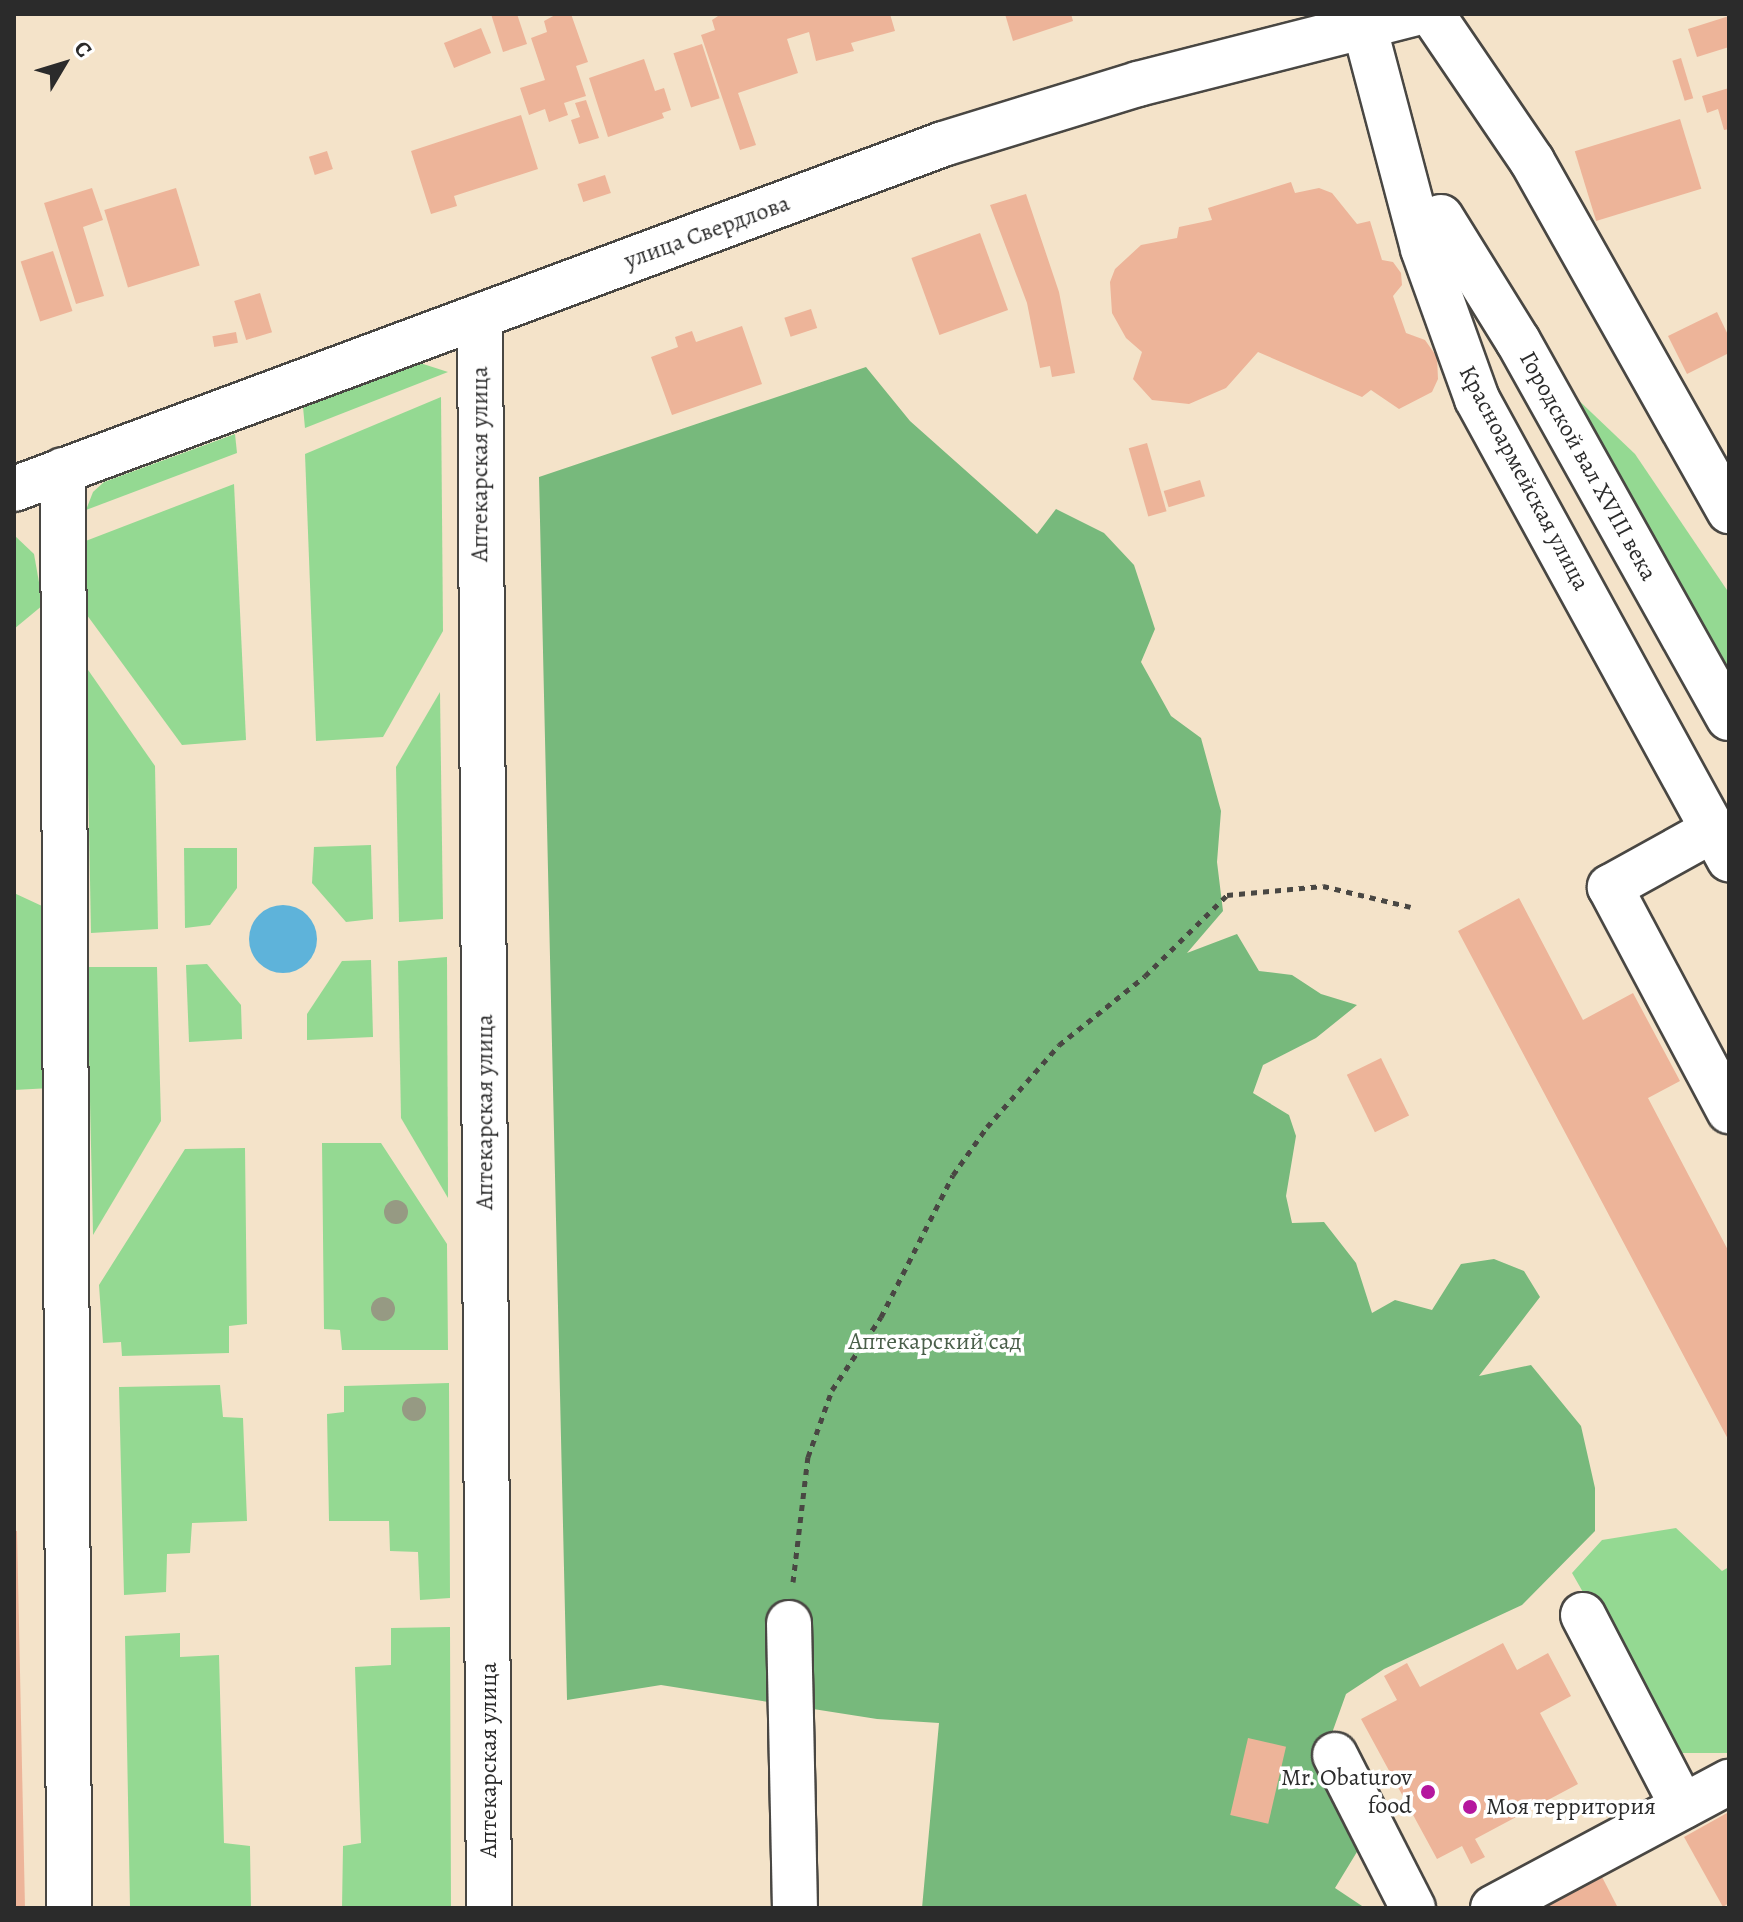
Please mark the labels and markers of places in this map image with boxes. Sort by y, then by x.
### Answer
place label: Mr. Obaturov food [1280,1764,1412,1820]
marker: Mr. Obaturov food [1419,1783,1437,1801]
place label: Моя территория [1486,1793,1656,1821]
marker: Моя территория [1461,1798,1479,1816]

